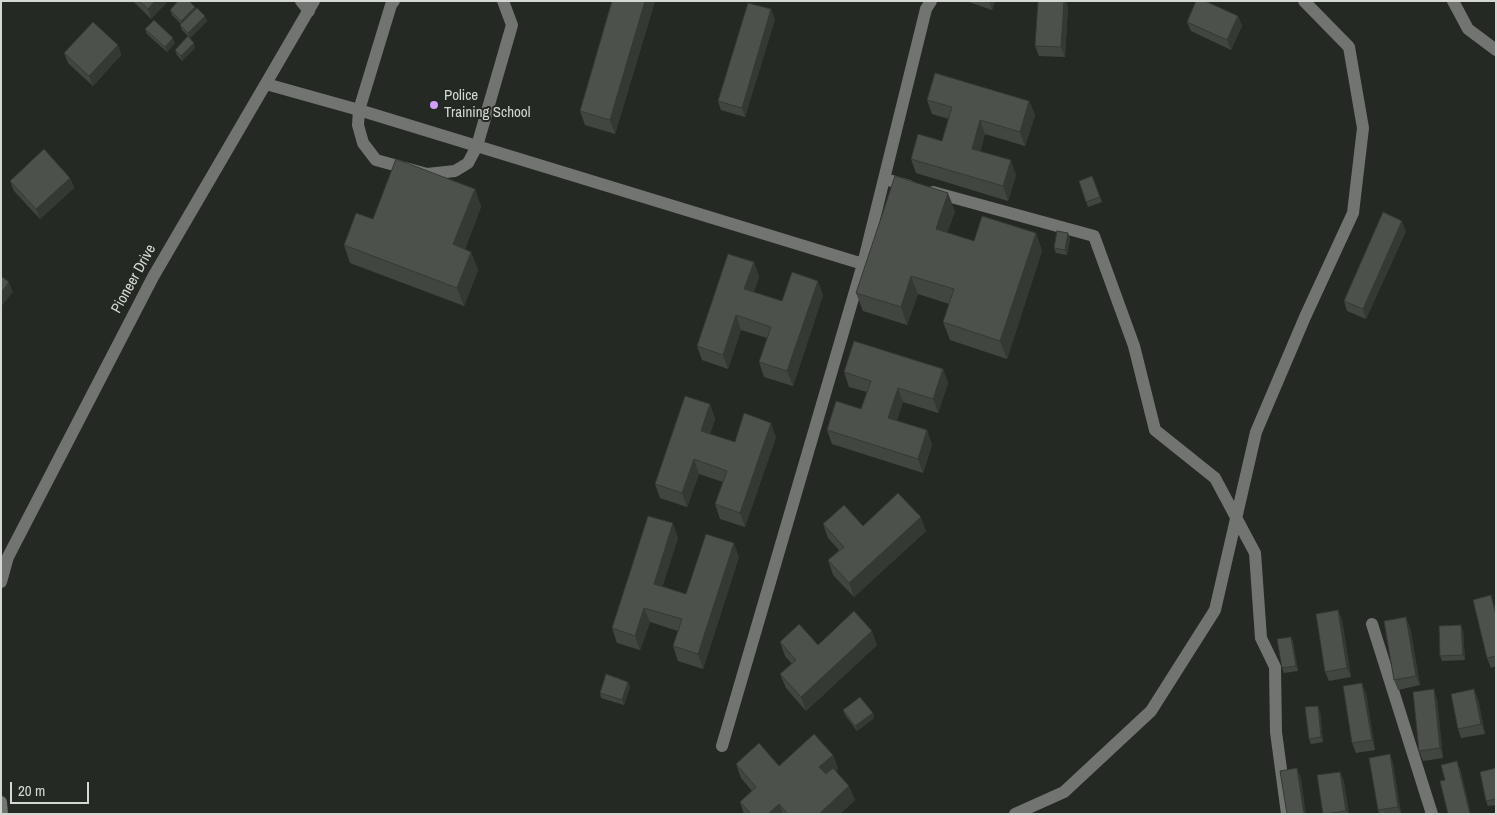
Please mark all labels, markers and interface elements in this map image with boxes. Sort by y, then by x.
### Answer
place label: Police Training School [444,87,530,122]
marker: Police Training School [428,99,440,111]
street label: Pioneer Drive [108,241,160,317]
scale bar [12,772,91,804]
text: 20 m [18,780,45,801]

